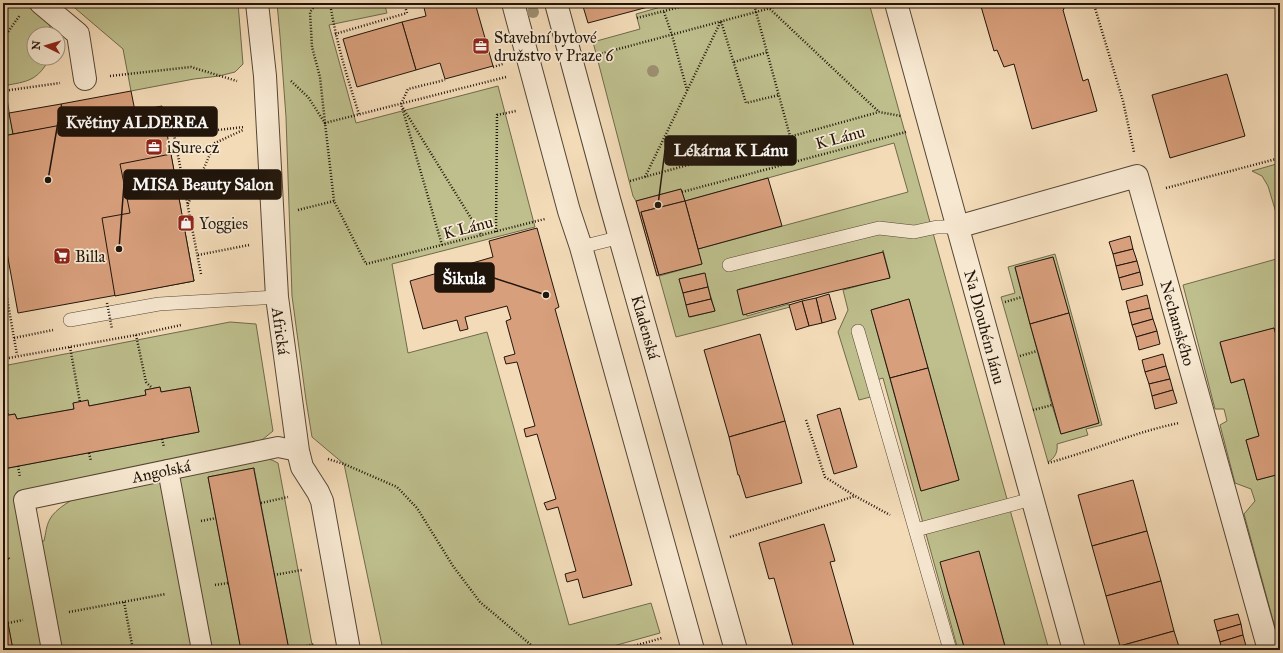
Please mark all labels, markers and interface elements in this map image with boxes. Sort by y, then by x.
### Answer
north arrow [26,26,66,66]
place label: Stavební bytové družstvo v Praze 6 [494,28,614,65]
office icon: Stavební bytové družstvo v Praze 6 [471,36,491,56]
text: N [30,39,43,50]
callout: Květiny ALDEREA [58,107,217,136]
text: Květiny ALDEREA [66,112,209,133]
street label: K Lánu [813,122,867,153]
callout: Lékárna K Lánu [665,136,796,165]
office icon: iSure.cz [144,137,164,157]
place label: iSure.cz [167,138,220,157]
text: Lékárna K Lánu [674,140,789,161]
callout: MISA Beauty Salon [124,170,281,199]
text: MISA Beauty Salon [132,174,274,195]
street label: K Lánu [441,212,495,243]
shop icon: Yoggies [176,213,196,233]
place label: Yoggies [199,214,248,234]
supermarket icon: Billa [52,246,72,266]
place label: Billa [75,247,106,266]
callout: Šikula [435,263,494,292]
text: Šikula [442,268,486,289]
street label: Na Dlouhém lánu [960,268,1009,387]
street label: Nechanského [1156,278,1199,368]
street label: Kladenská [627,293,664,362]
street label: Africká [268,305,293,356]
street label: Angolská [129,456,193,488]

